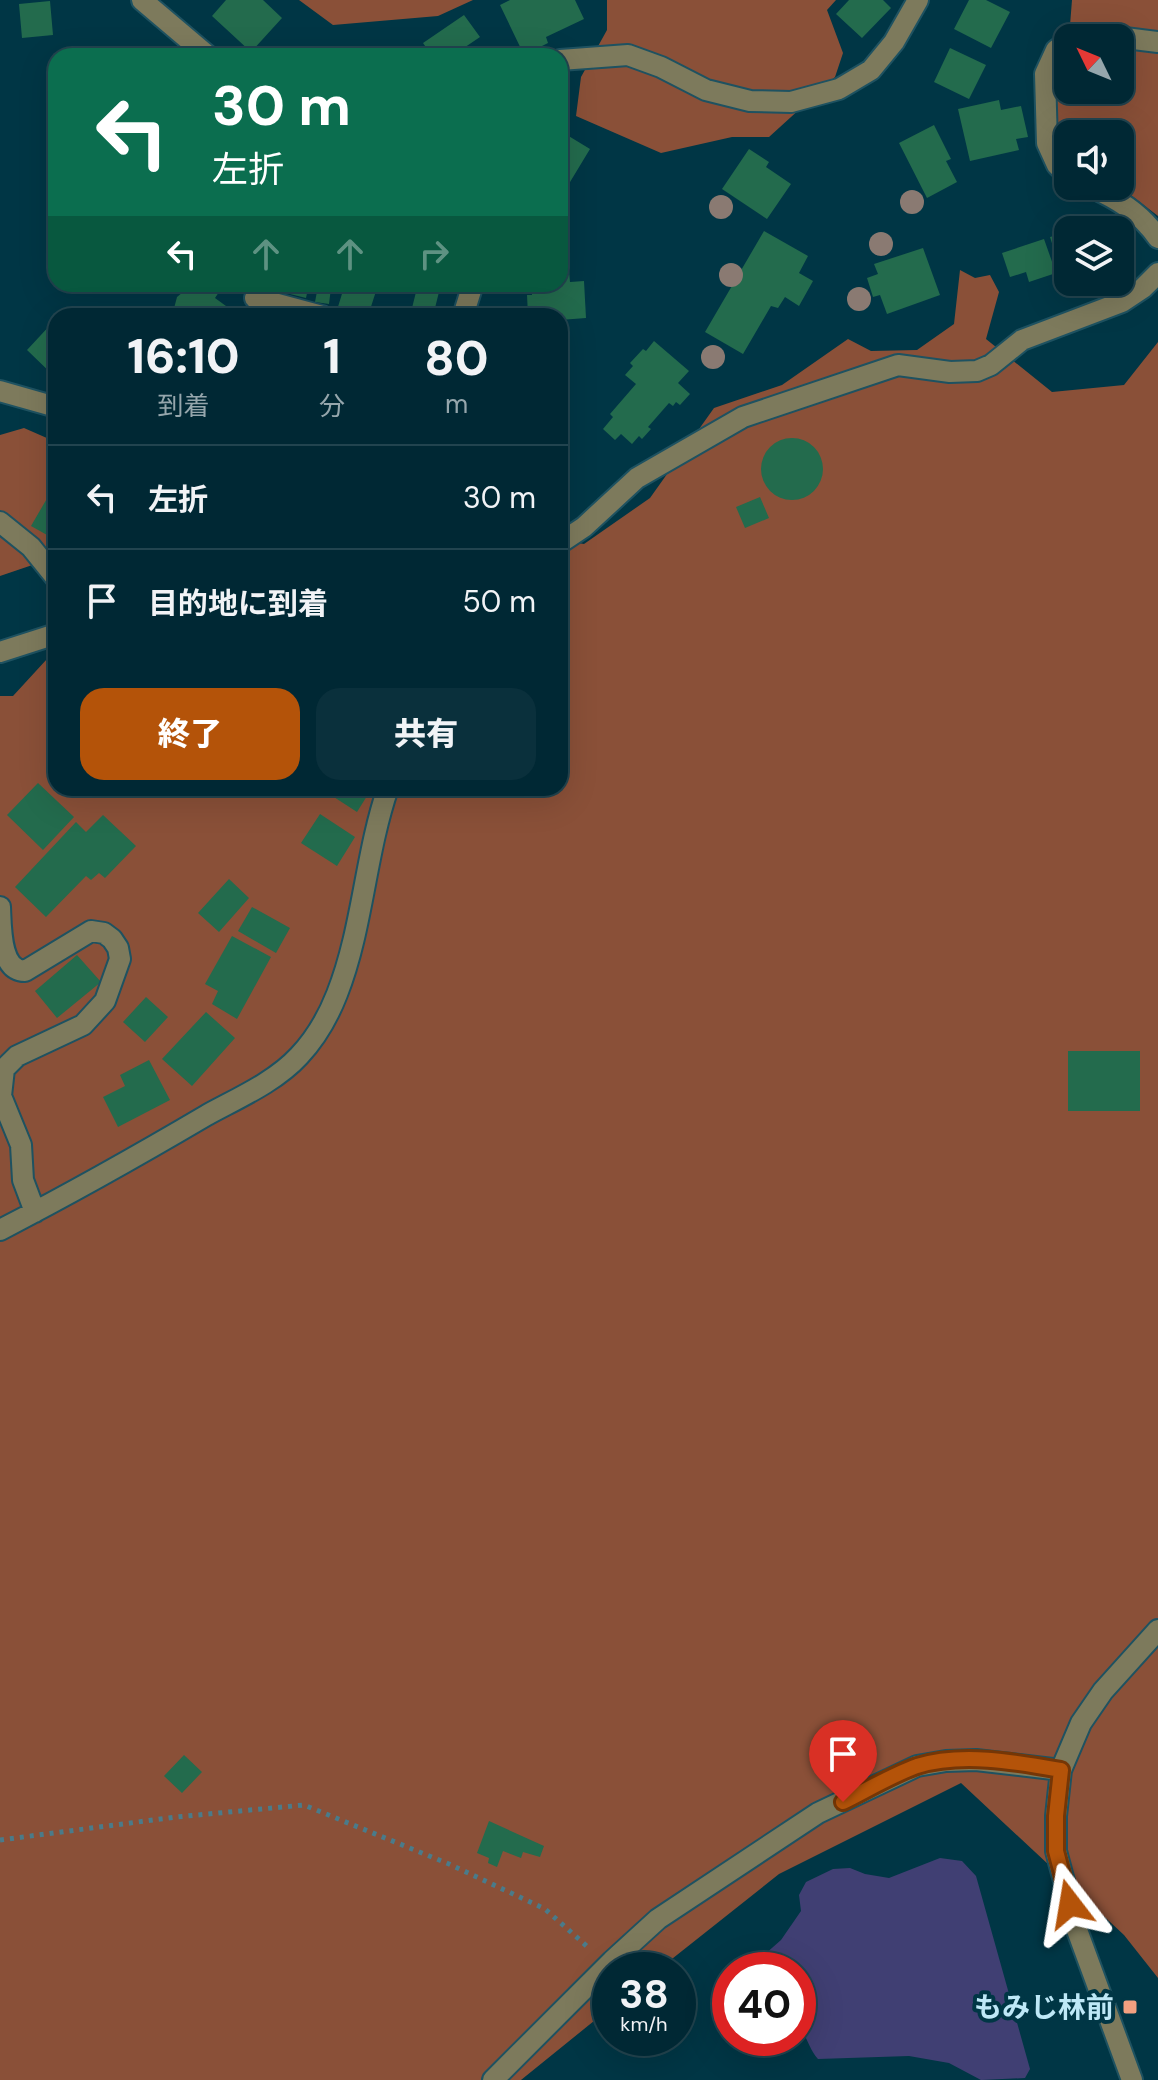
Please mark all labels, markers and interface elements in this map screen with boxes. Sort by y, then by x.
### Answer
north arrow [1054,24,1134,104]
map controls [1054,24,1134,296]
text: 30 m [212,69,351,142]
icon: left [80,80,184,184]
button: sound [1054,120,1134,200]
text: 左折 [212,146,284,193]
button: layers [1054,216,1134,296]
icon: left [160,232,204,276]
icon: ahead [244,232,288,276]
icon: ahead [328,232,372,276]
icon: right [412,232,456,276]
text: 16:10 [127,325,240,388]
text: 1 [323,325,341,388]
text: 80 [424,327,489,390]
text: m [445,387,468,421]
text: 到着 [157,389,209,423]
text: 分 [319,389,345,423]
icon: left [80,475,124,519]
text: 30 m [463,478,536,517]
text: 左折 [148,480,208,519]
icon: arrive [80,579,124,623]
text: 50 m [462,582,536,621]
text: 目的地に到着 [148,584,328,623]
button: 終了 [80,688,300,780]
button: 共有 [316,688,536,780]
pin [809,1720,877,1802]
icon: arrive [821,1732,865,1776]
position arrow [1028,1862,1112,1946]
speed limit sign: 40 [712,1952,816,2056]
text: 38 [619,1968,669,2020]
place label: もみじ林前 [974,1989,1114,2026]
marker: もみじ林前 [1121,1998,1139,2016]
text: km/h [620,2011,668,2037]

